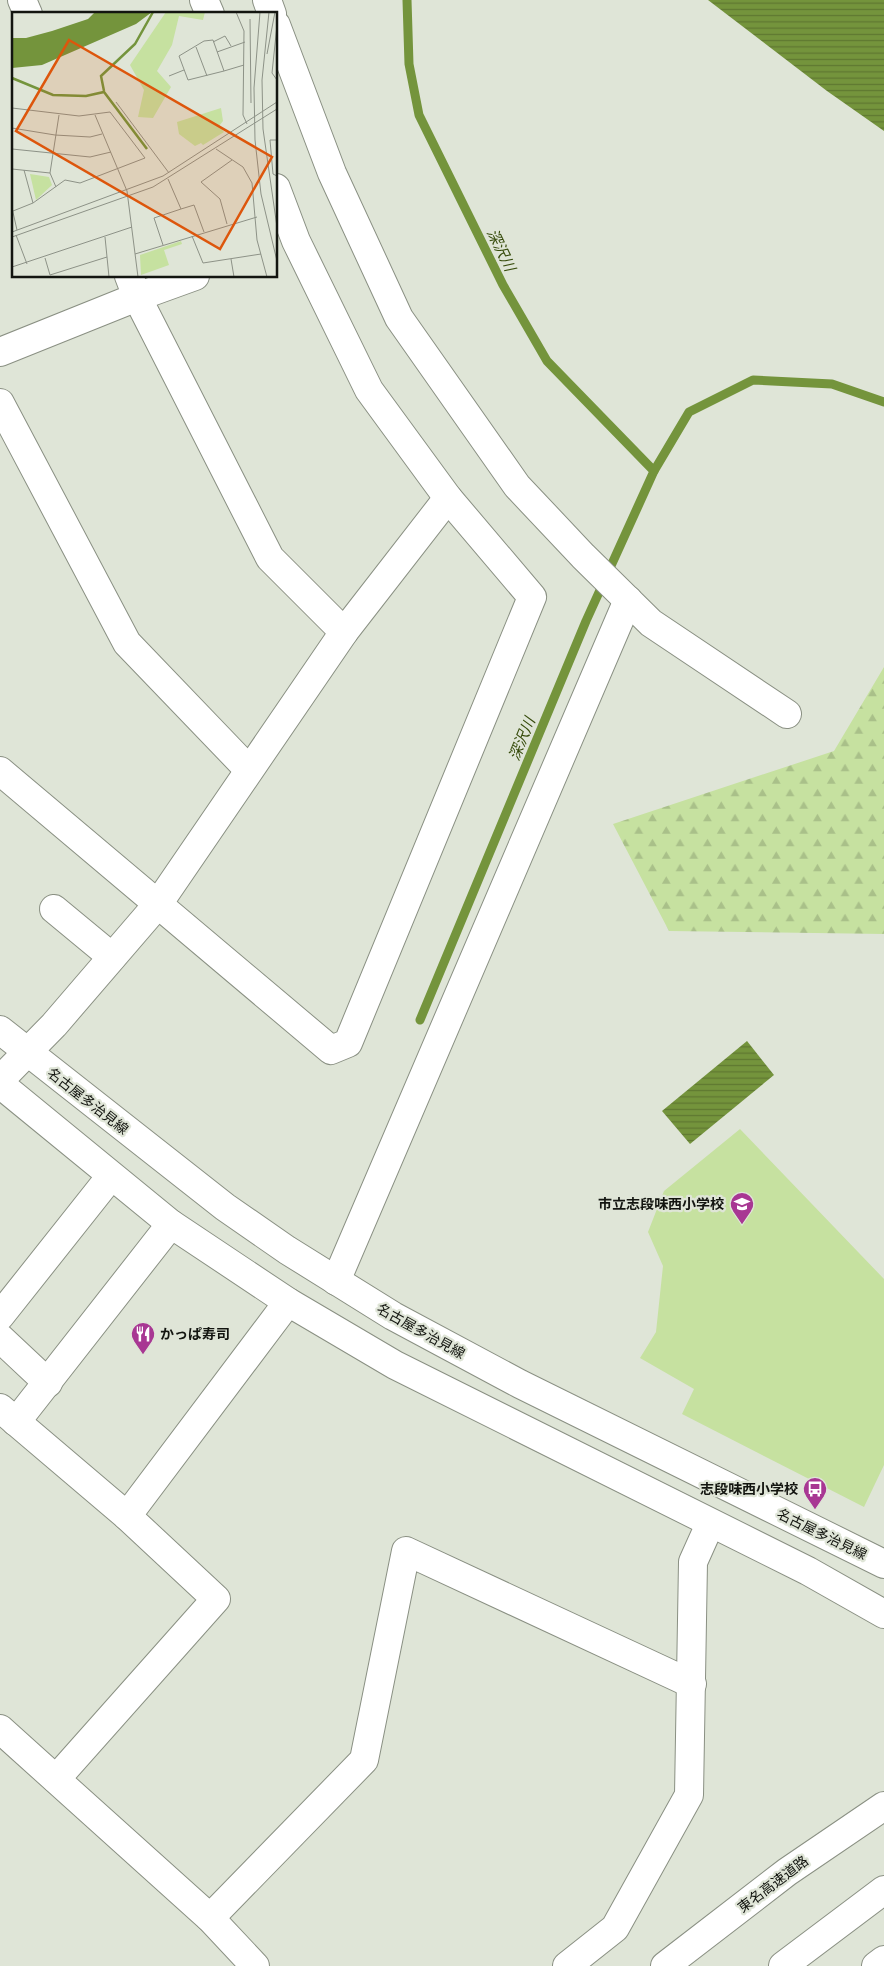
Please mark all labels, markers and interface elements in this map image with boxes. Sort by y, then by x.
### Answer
inset map [12,12,278,278]
water label: 深沢川 [482,226,520,276]
water label: 深沢川 [505,713,540,764]
street label: 名古屋多治見線 [44,1065,132,1138]
school or university icon: 市立志段味西小学校 [729,1191,755,1225]
place label: 市立志段味西小学校 [598,1196,724,1213]
street label: 名古屋多治見線 [374,1300,468,1363]
restaurant icon: かっぱ寿司 [130,1321,156,1355]
place label: かっぱ寿司 [160,1326,230,1343]
bus stop icon: 志段味西小学校 [802,1476,828,1510]
place label: 志段味西小学校 [700,1481,798,1498]
street label: 名古屋多治見線 [774,1505,870,1564]
street label: 東名高速道路 [735,1852,812,1916]

